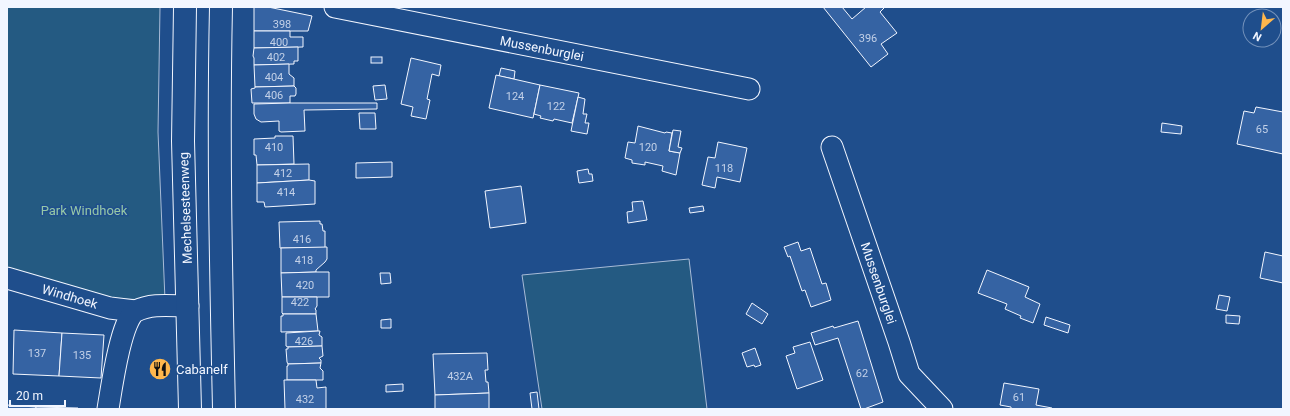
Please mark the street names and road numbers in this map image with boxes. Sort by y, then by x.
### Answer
street label: Mussenburglei [499,33,585,64]
street label: Mechelsesteenweg [176,152,195,264]
street label: Mussenburglei [858,240,900,326]
street label: Windhoek [40,281,100,312]

